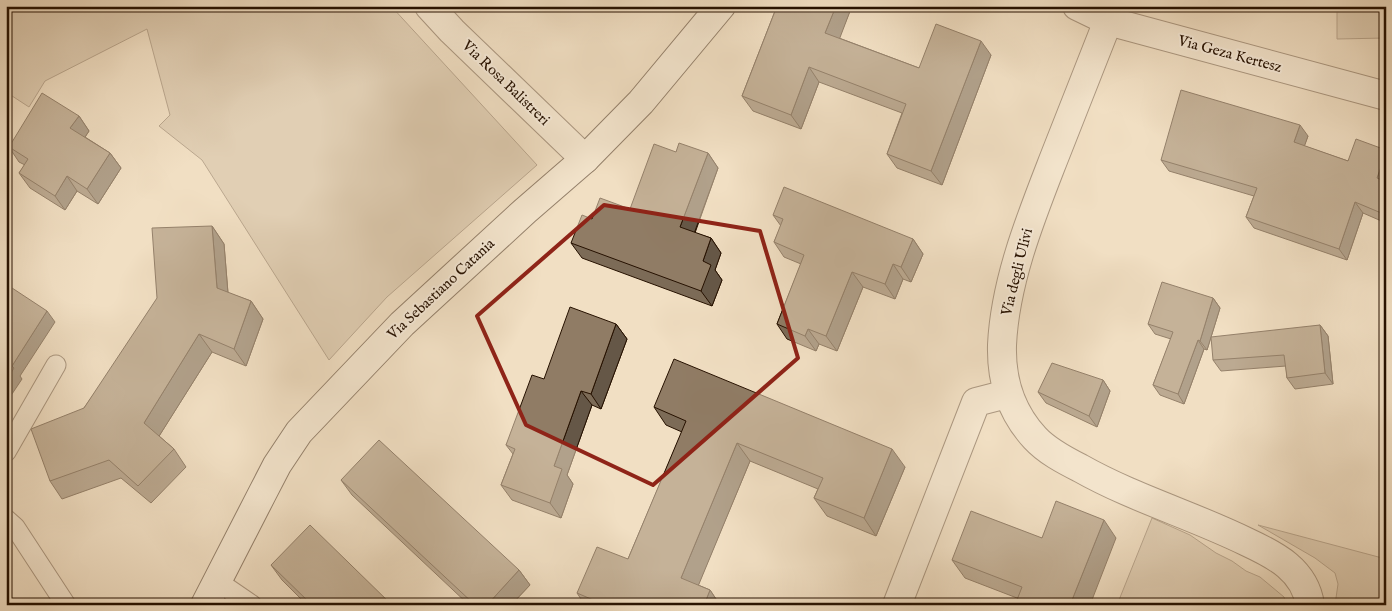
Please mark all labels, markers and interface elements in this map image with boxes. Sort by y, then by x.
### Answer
street label: Via Geza Kertesz [1175,31,1284,77]
street label: Via Rosa Balistreri [457,36,554,130]
street label: Via degli Ulivi [997,226,1037,319]
street label: Via Sebastiano Catania [383,234,499,344]

